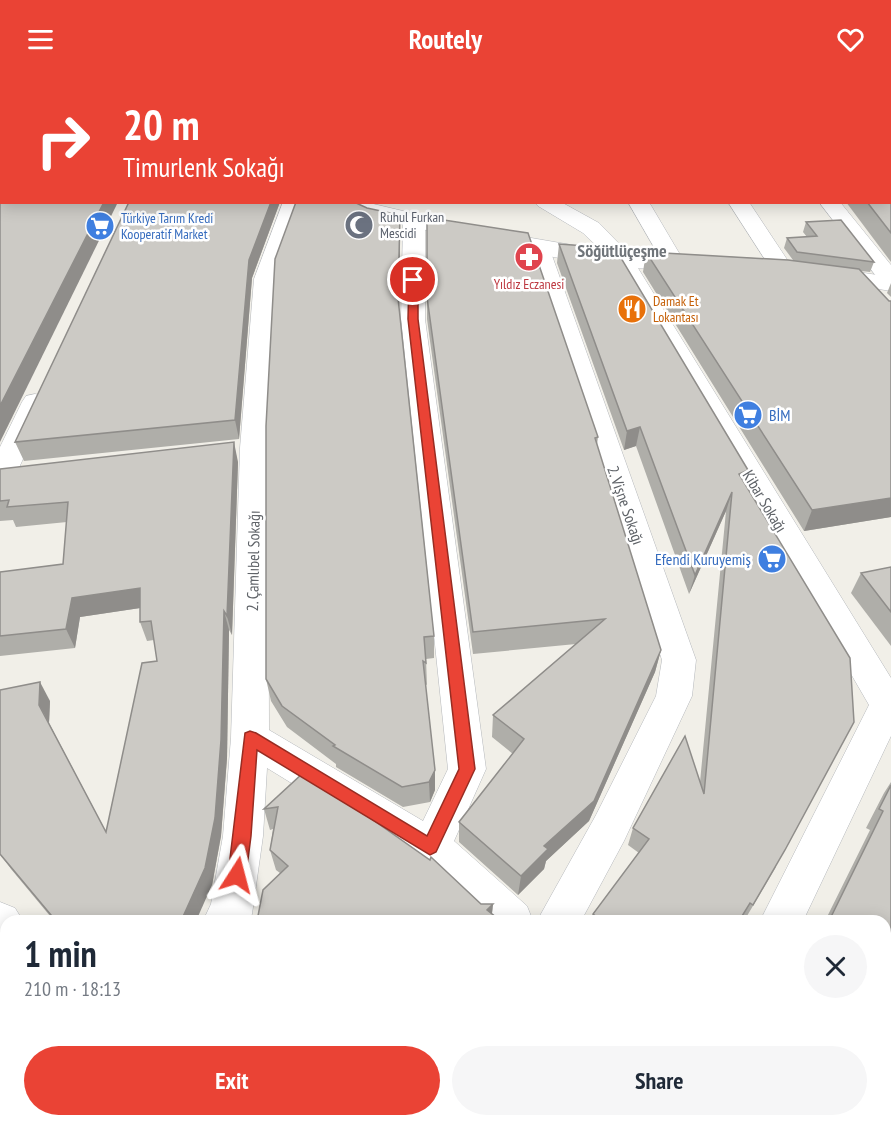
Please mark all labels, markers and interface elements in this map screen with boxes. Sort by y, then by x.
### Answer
text: Routely [409,22,482,56]
icon: menu [24,23,57,56]
icon: heart [834,23,867,56]
text: 20 m [123,97,200,152]
icon: right [24,102,102,180]
text: Timurlenk Sokağı [123,150,285,184]
place label: Ruhul Furkan Mescidi [380,208,444,242]
place label: Türkiye Tarım Kredi Kooperatif Market [121,209,213,243]
mosque icon: Ruhul Furkan Mescidi [343,209,375,241]
supermarket icon: Türkiye Tarım Kredi Kooperatif Market [84,210,116,242]
district label: Söğütlüçeşme [577,239,667,262]
pharmacy icon: Yıldız Eczanesi [513,241,545,273]
pin [387,254,438,305]
icon: arrive [396,263,429,296]
place label: Yıldız Eczanesi [494,275,564,293]
place label: Damak Et Lokantası [653,292,699,326]
restaurant icon: Damak Et Lokantası [616,293,648,325]
supermarket icon: BİM [732,399,764,431]
place label: BİM [769,405,790,425]
street label: 2. Vişne Sokağı [603,463,649,547]
street label: Kibar Sokağı [739,466,791,536]
street label: 2. Çamlıbel Sokağı [242,510,264,612]
supermarket icon: Efendi Kuruyemiş [756,543,788,575]
place label: Efendi Kuruyemiş [655,549,751,569]
position arrow [205,843,269,907]
text: 1 min [24,930,97,977]
button: close [804,935,867,998]
text: 210 m · 18:13 [24,976,121,1002]
button: Exit [24,1046,440,1115]
button: Share [452,1046,867,1115]

